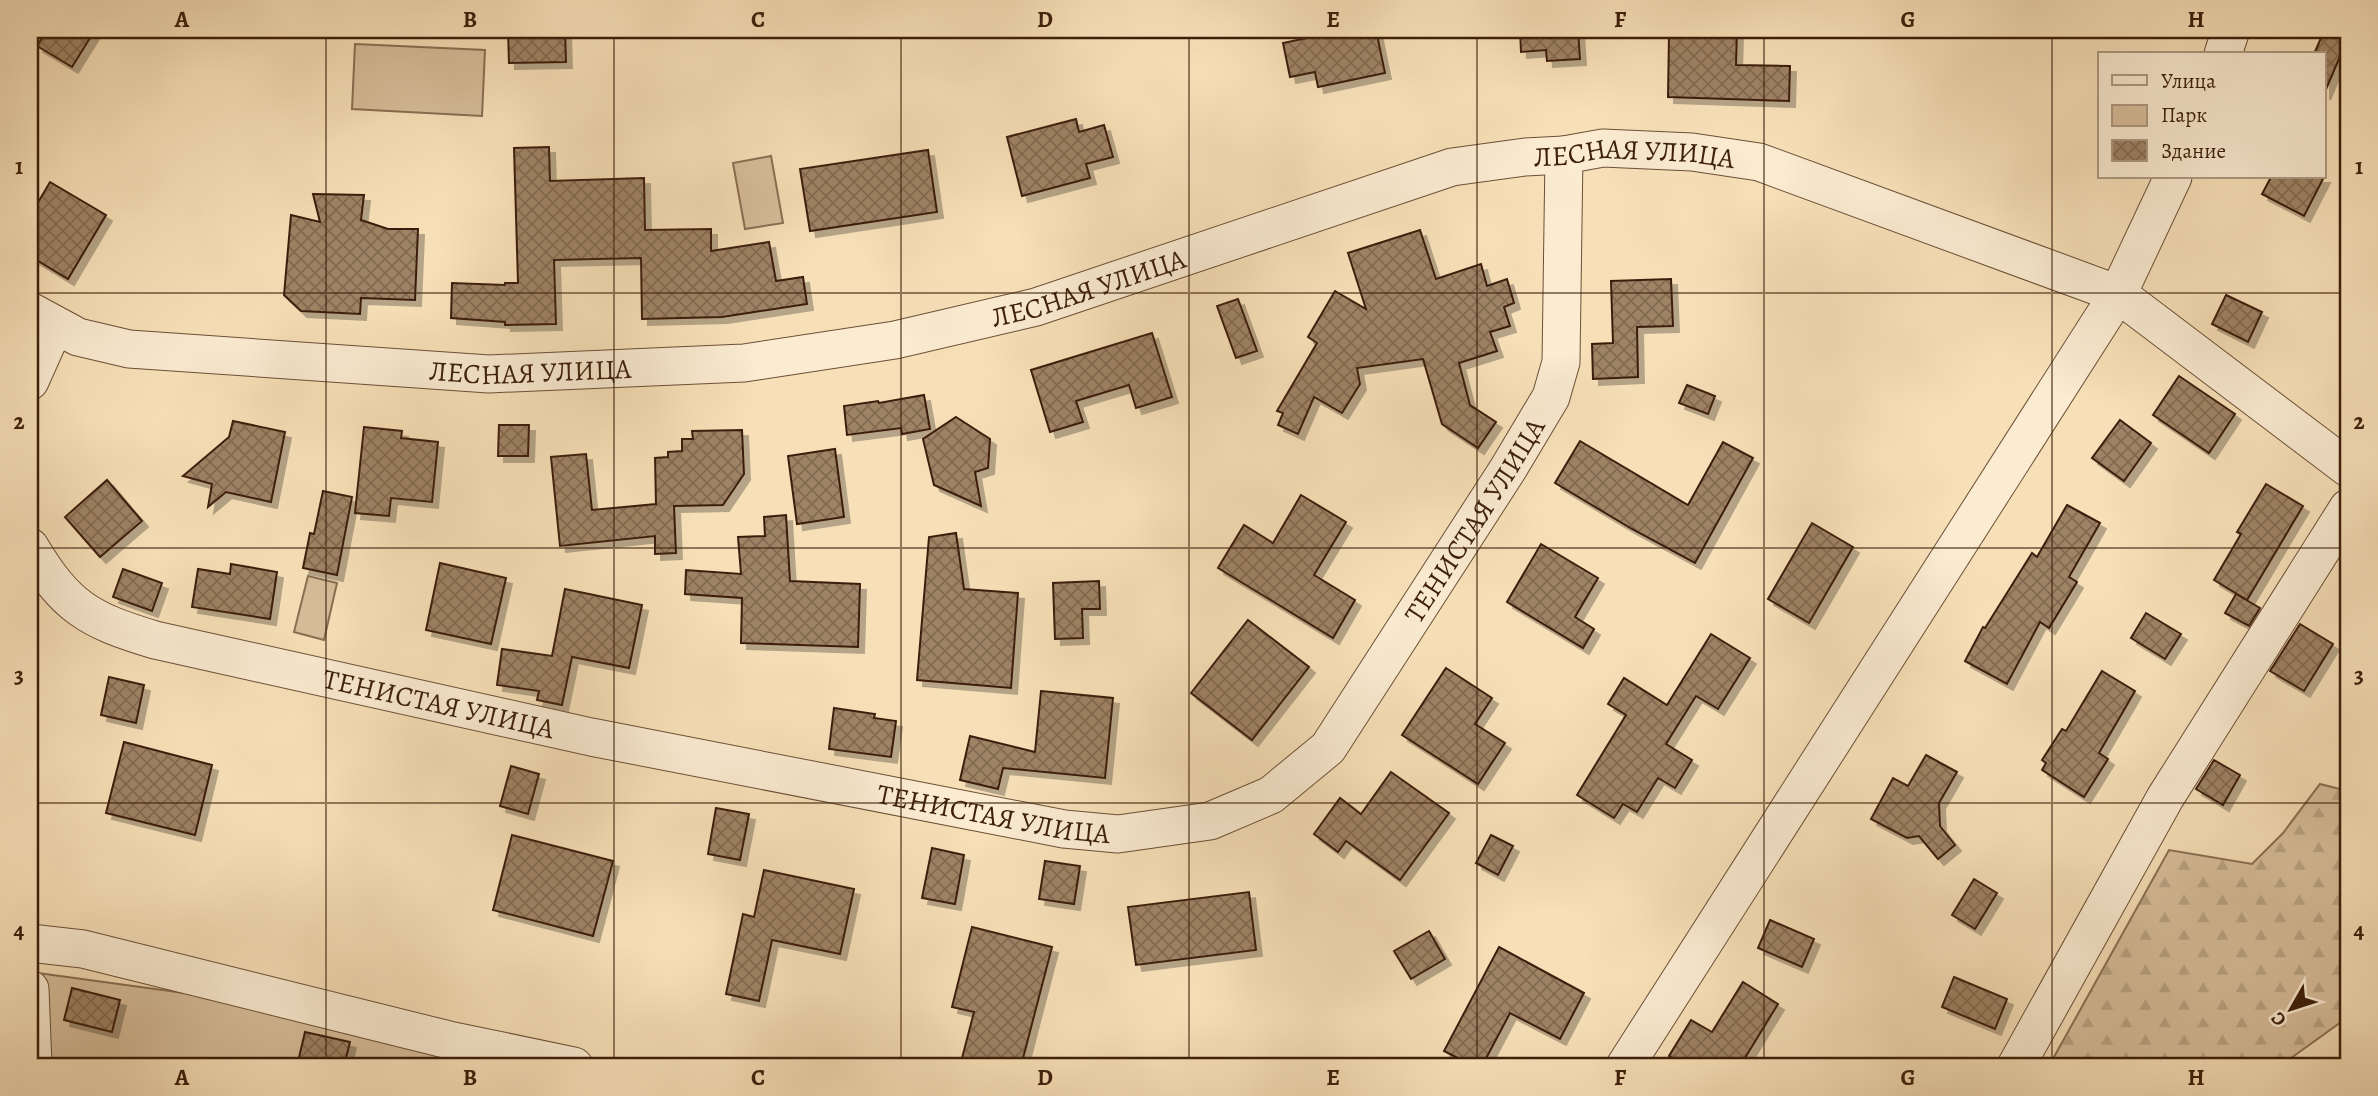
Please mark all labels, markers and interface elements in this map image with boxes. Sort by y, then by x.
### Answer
text: A [174,4,190,35]
text: B [463,4,477,35]
text: C [751,4,765,35]
text: D [1037,4,1053,35]
text: E [1326,4,1340,35]
text: F [1614,4,1627,35]
text: G [1900,4,1916,35]
text: H [2187,4,2205,35]
legend [2098,52,2326,178]
text: Улица [2161,67,2216,95]
text: Парк [2161,101,2207,129]
street label: ЛЕСНАЯ УЛИЦА [1533,130,1738,178]
text: Здание [2161,137,2226,165]
text: 1 [15,151,23,182]
text: 1 [2355,151,2363,182]
street label: ЛЕСНАЯ УЛИЦА [987,240,1191,337]
street label: ЛЕСНАЯ УЛИЦА [428,350,633,394]
text: 2 [13,406,25,437]
text: 2 [2353,406,2365,437]
street label: ТЕНИСТАЯ УЛИЦА [1396,410,1555,630]
text: 3 [14,660,24,691]
street label: ТЕНИСТАЯ УЛИЦА [319,660,559,748]
text: 3 [2354,660,2364,691]
street label: ТЕНИСТАЯ УЛИЦА [874,775,1112,853]
text: 4 [14,915,25,946]
text: 4 [2354,915,2365,946]
north arrow [2256,974,2326,1044]
text: С [2265,1006,2292,1032]
text: A [174,1062,190,1093]
text: B [463,1062,477,1093]
text: C [751,1062,765,1093]
text: D [1037,1062,1053,1093]
text: E [1326,1062,1340,1093]
text: F [1614,1062,1627,1093]
text: G [1900,1062,1916,1093]
text: H [2187,1062,2205,1093]

